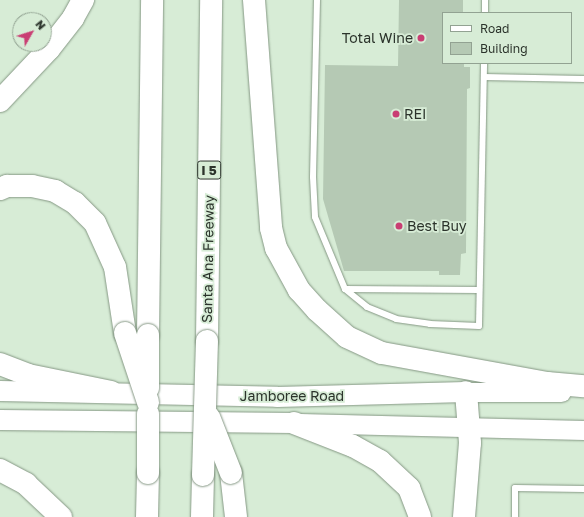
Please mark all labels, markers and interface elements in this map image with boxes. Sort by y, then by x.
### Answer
north arrow [12,12,52,52]
legend [442,12,572,64]
text: N [33,17,49,32]
text: Road [480,21,509,36]
place label: Total Wine [342,30,413,46]
marker: Total Wine [416,33,426,43]
text: Building [480,41,528,56]
place label: REI [404,106,426,122]
marker: REI [391,109,401,119]
road number: I 5 [197,159,221,181]
street label: Santa Ana Freeway [198,195,218,323]
place label: Best Buy [407,218,467,234]
marker: Best Buy [394,221,404,231]
street label: Jamboree Road [240,388,344,404]

